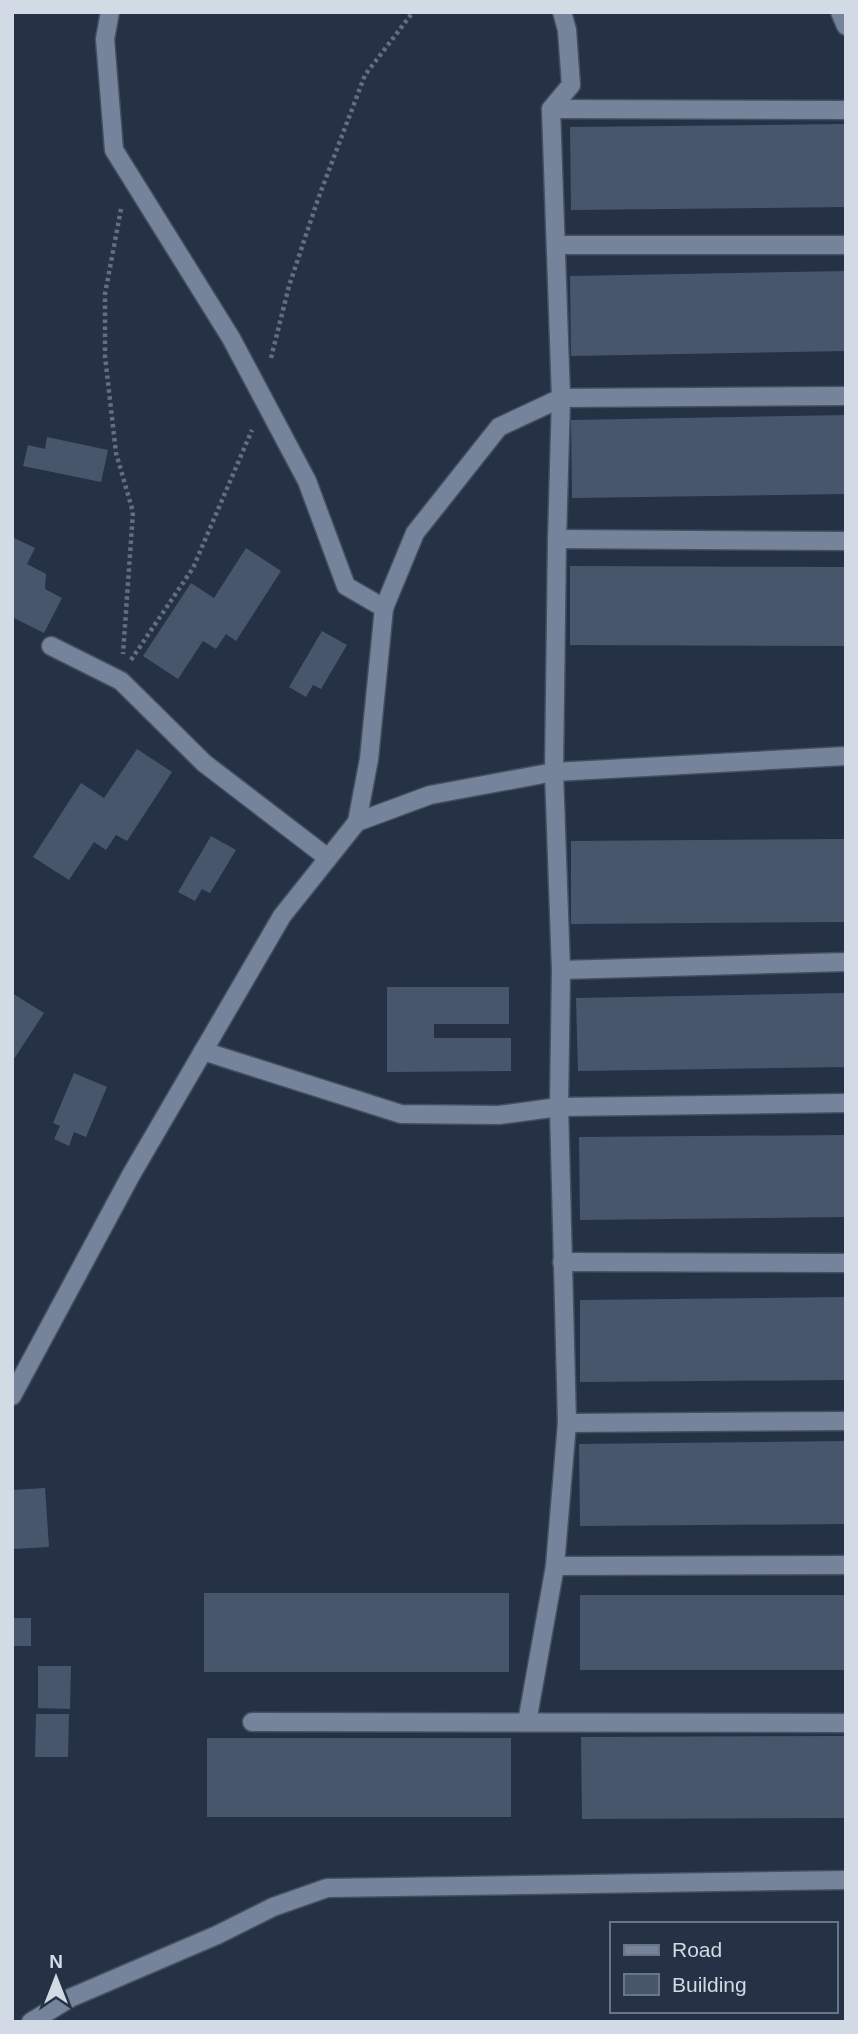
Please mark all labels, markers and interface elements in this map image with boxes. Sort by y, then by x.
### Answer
legend [610,1922,837,2013]
text: Road [672,1938,722,1961]
north arrow [21,1943,91,2013]
text: N [49,1951,63,1972]
text: Building [672,1973,747,1996]

